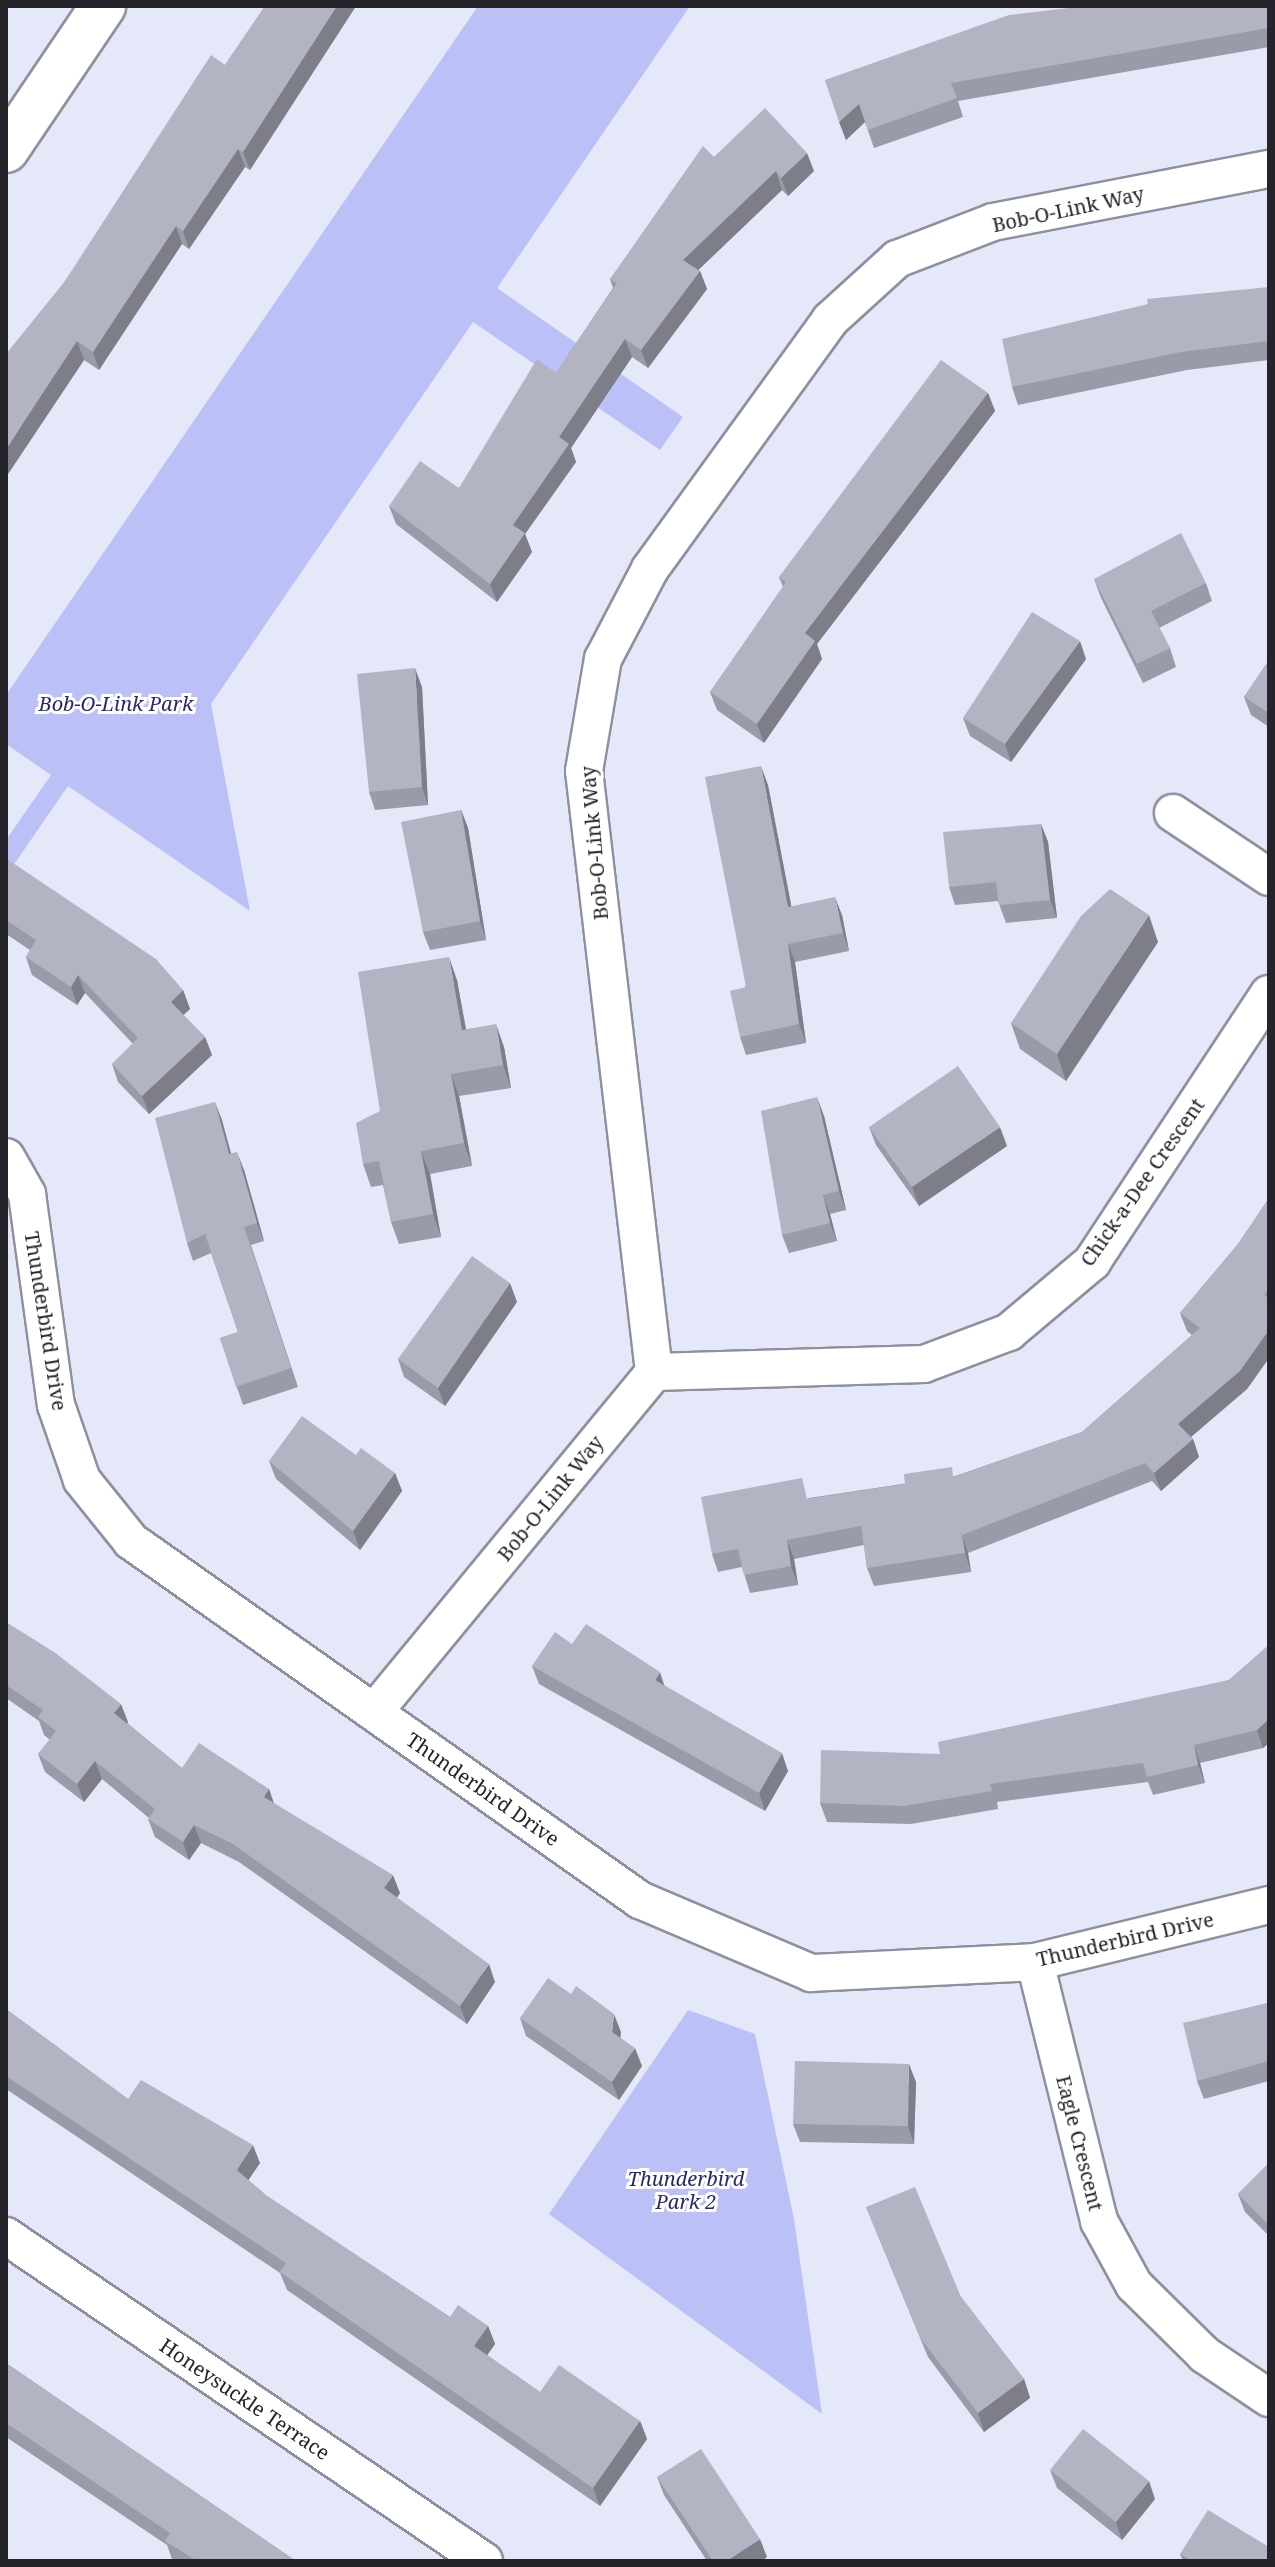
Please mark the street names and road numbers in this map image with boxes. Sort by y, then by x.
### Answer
street label: Bob-O-Link Way [990,181,1146,237]
street label: Bob-O-Link Way [575,765,613,921]
street label: Chick-a-Dee Crescent [1075,1093,1209,1271]
street label: Thunderbird Drive [20,1230,72,1412]
street label: Bob-O-Link Way [492,1430,608,1566]
street label: Thunderbird Drive [402,1727,564,1851]
street label: Thunderbird Drive [1034,1907,1216,1971]
street label: Eagle Crescent [1052,2073,1108,2213]
street label: Honeysuckle Terrace [155,2333,335,2465]

